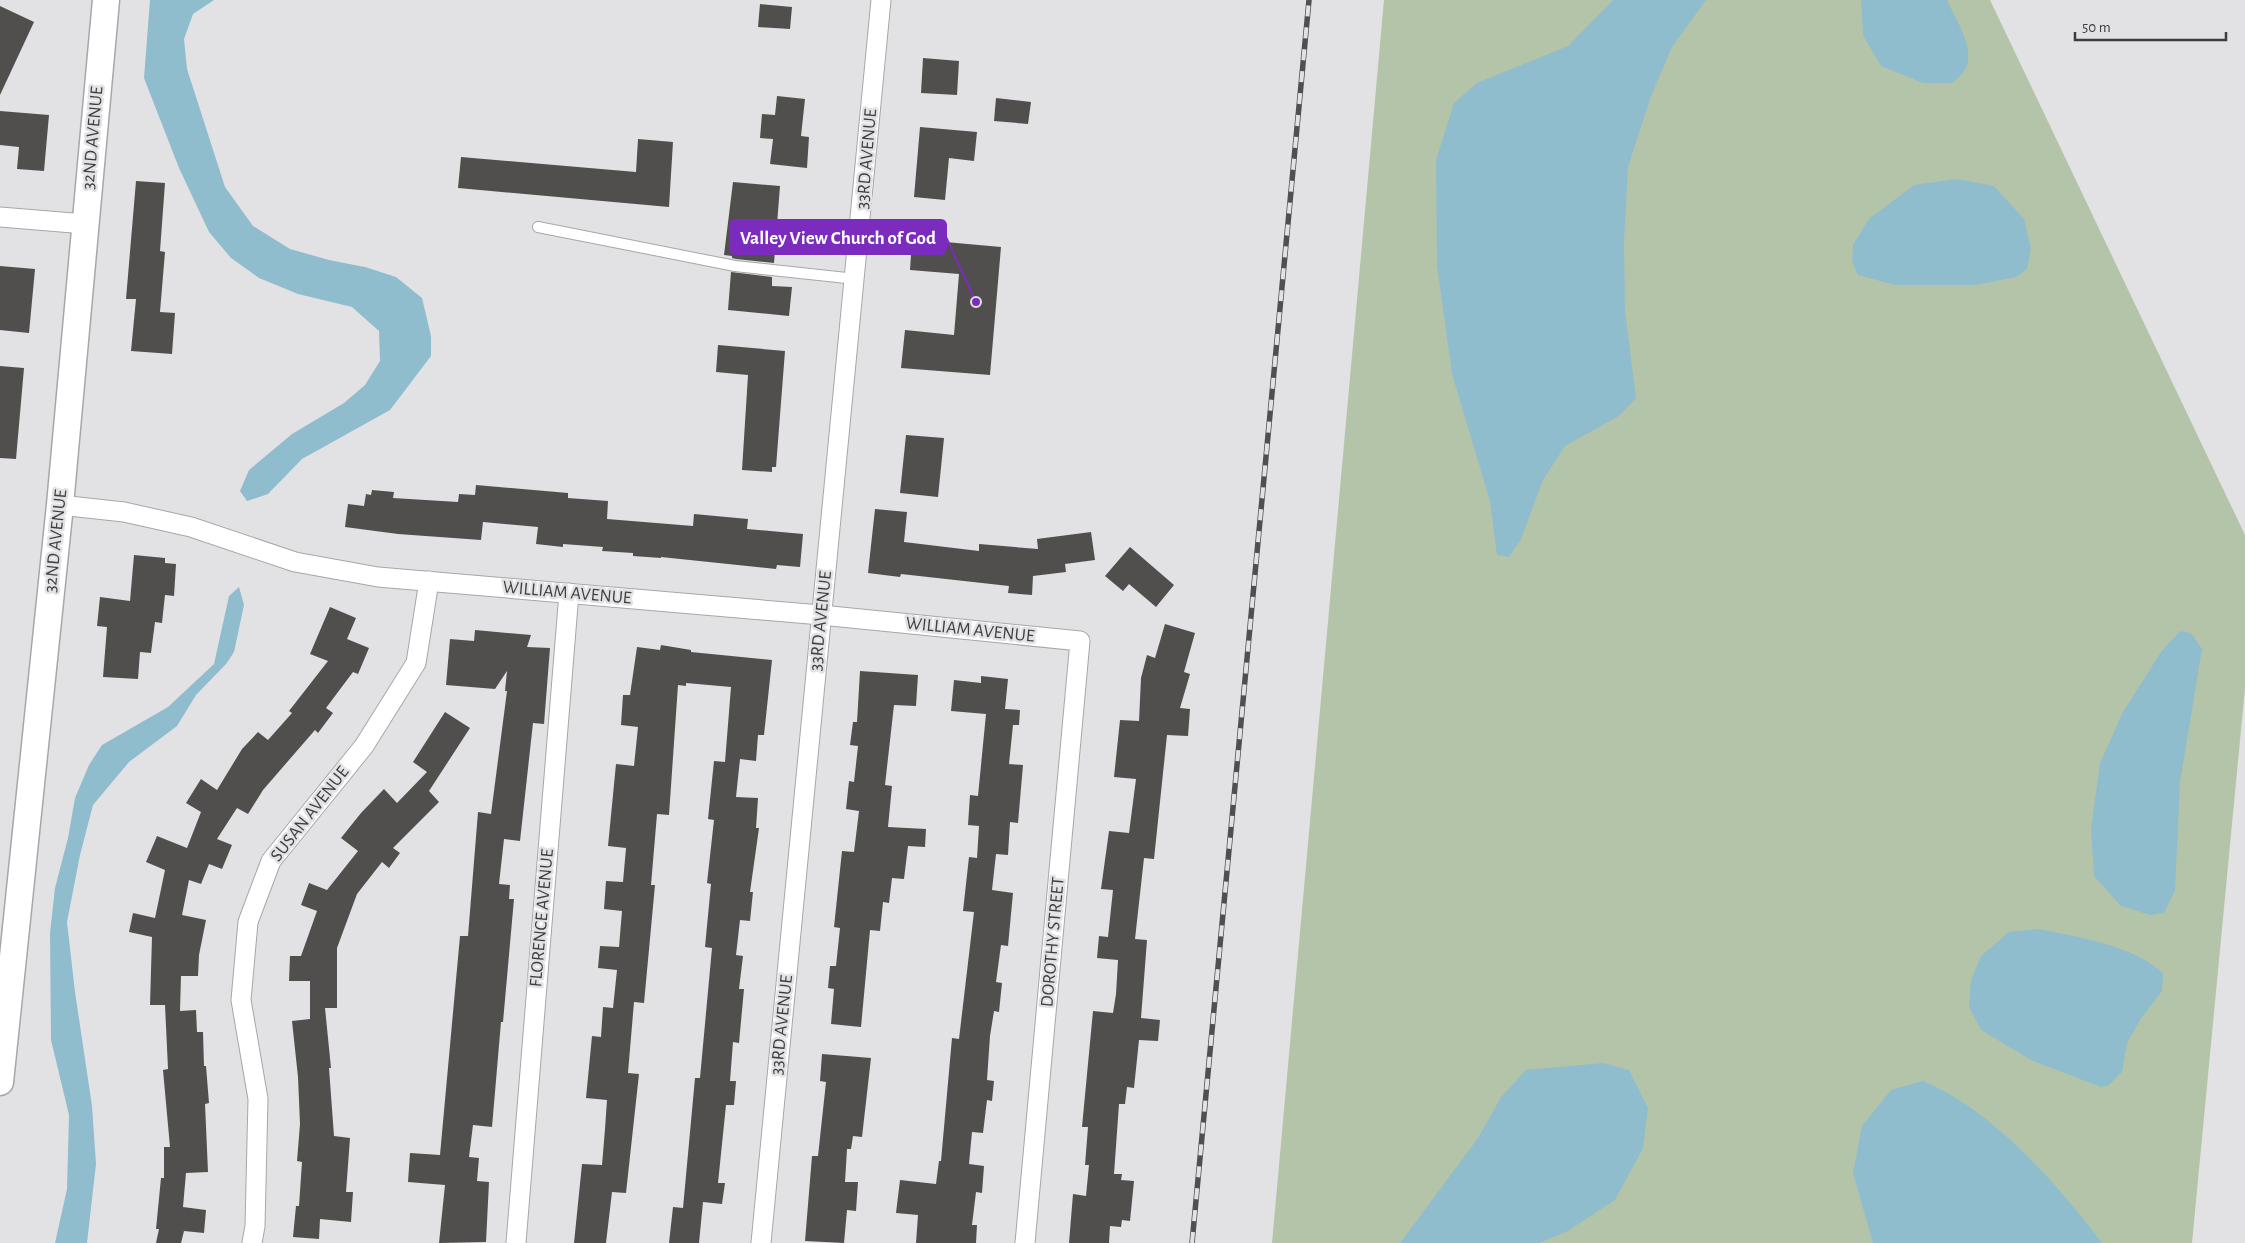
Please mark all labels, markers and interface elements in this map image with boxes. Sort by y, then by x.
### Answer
scale bar [2075,10,2226,42]
text: 50 m [2082,20,2111,35]
street label: 32ND AVENUE [80,85,107,190]
street label: 33RD AVENUE [854,108,880,210]
callout: Valley View Church of God [730,220,946,254]
text: Valley View Church of God [740,229,936,248]
street label: 32ND AVENUE [42,488,70,593]
street label: 33RD AVENUE [807,570,835,672]
street label: WILLIAM AVENUE [502,578,633,608]
street label: WILLIAM AVENUE [905,614,1036,646]
street label: SUSAN AVENUE [268,763,353,865]
street label: FLORENCE AVENUE [527,848,557,988]
street label: DOROTHY STREET [1038,876,1068,1008]
street label: 33RD AVENUE [768,974,796,1076]

